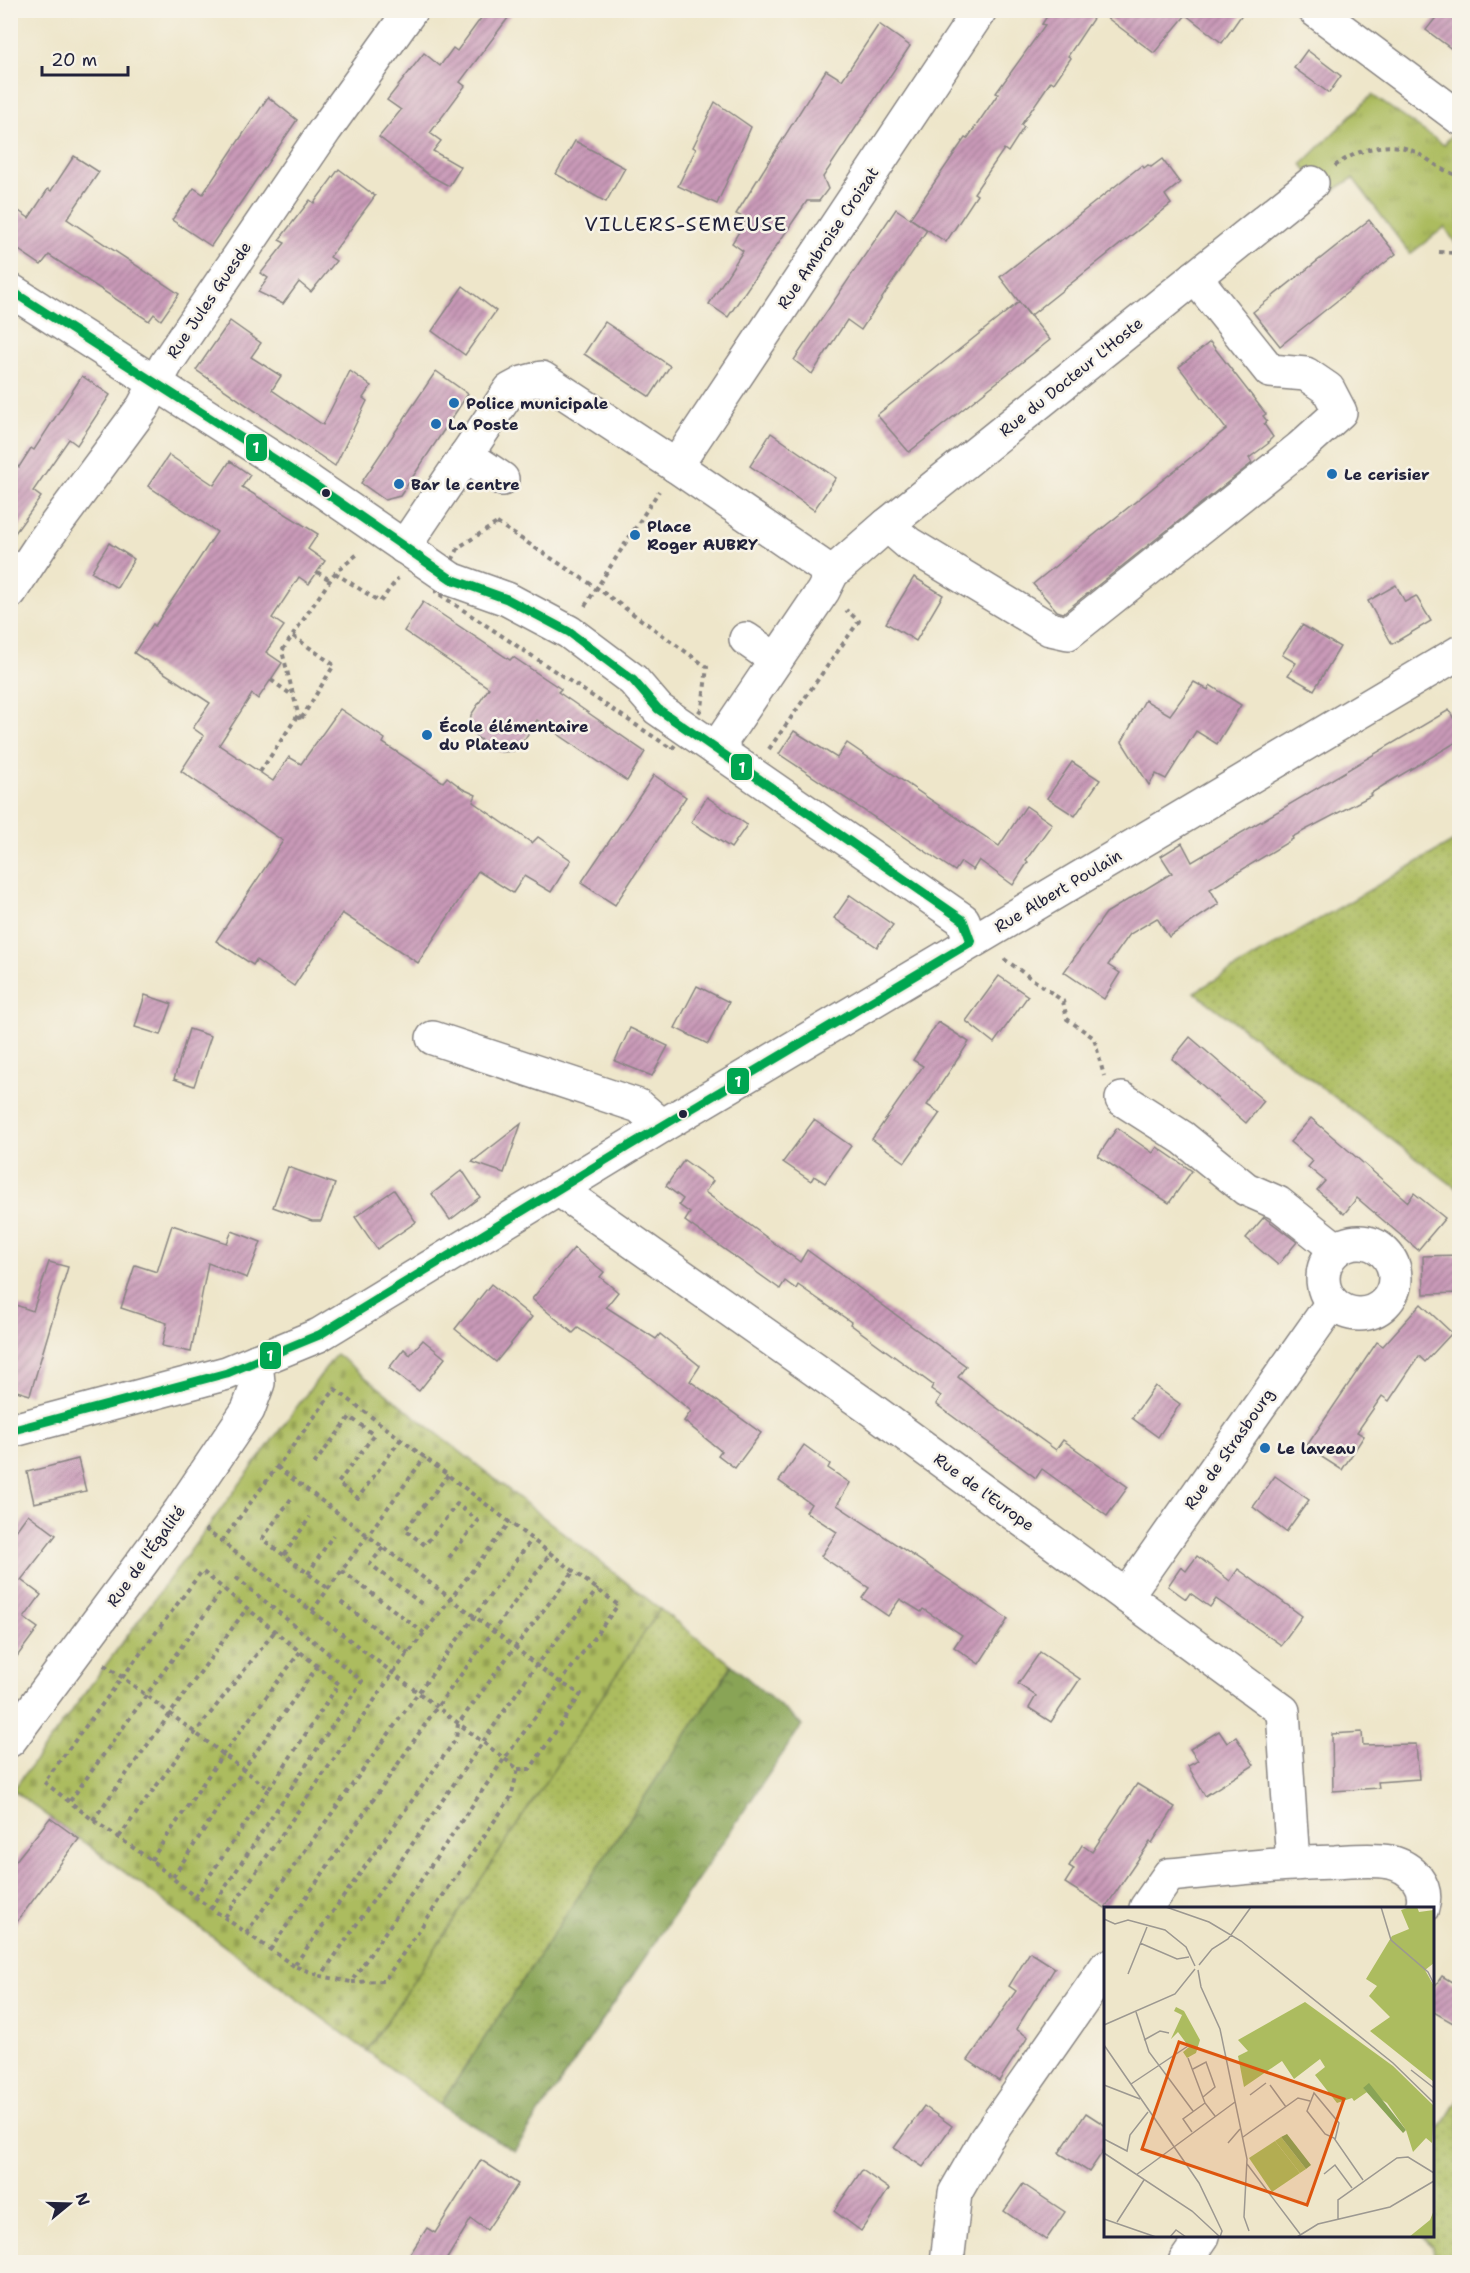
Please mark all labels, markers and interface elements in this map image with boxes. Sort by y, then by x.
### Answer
scale bar [42,39,128,77]
text: 20 m [51,48,97,72]
street label: Rue Ambroise Croizat [773,163,883,313]
district label: VILLERS-SEMEUSE [584,211,788,237]
street label: Rue Jules Guesde [162,237,256,363]
street label: Rue du Docteur L'Hoste [995,313,1147,441]
place label: Police municipale [466,393,609,414]
marker: Police municipale [447,396,461,410]
place label: La Poste [448,414,519,435]
marker: La Poste [429,417,443,431]
line badge: 1 [245,433,268,462]
text: 1 [252,437,260,458]
place label: Le cerisier [1344,464,1430,485]
marker: Le cerisier [1325,467,1339,481]
place label: Bar le centre [411,474,520,495]
marker: Bar le centre [392,477,406,491]
unlabelled marker [320,487,332,499]
place label: Place Roger AUBRY [647,516,758,555]
marker: Place Roger AUBRY [628,528,642,542]
place label: École élémentaire du Plateau [439,716,589,755]
marker: École élémentaire du Plateau [420,728,434,742]
line badge: 1 [730,753,753,781]
text: 1 [738,757,746,778]
street label: Rue Albert Poulain [990,845,1126,937]
line badge: 1 [726,1067,750,1095]
text: 1 [734,1071,742,1092]
unlabelled marker [677,1108,689,1120]
line badge: 1 [259,1341,282,1370]
text: 1 [266,1345,274,1366]
street label: Rue de Strasbourg [1179,1384,1279,1514]
place label: Le laveau [1277,1438,1356,1459]
marker: Le laveau [1258,1441,1272,1455]
street label: Rue de l'Europe [929,1448,1039,1536]
street label: Rue de l'Égalité [102,1501,190,1611]
inset map [1104,1907,1434,2237]
north arrow [39,2174,99,2234]
text: N [71,2190,95,2209]

